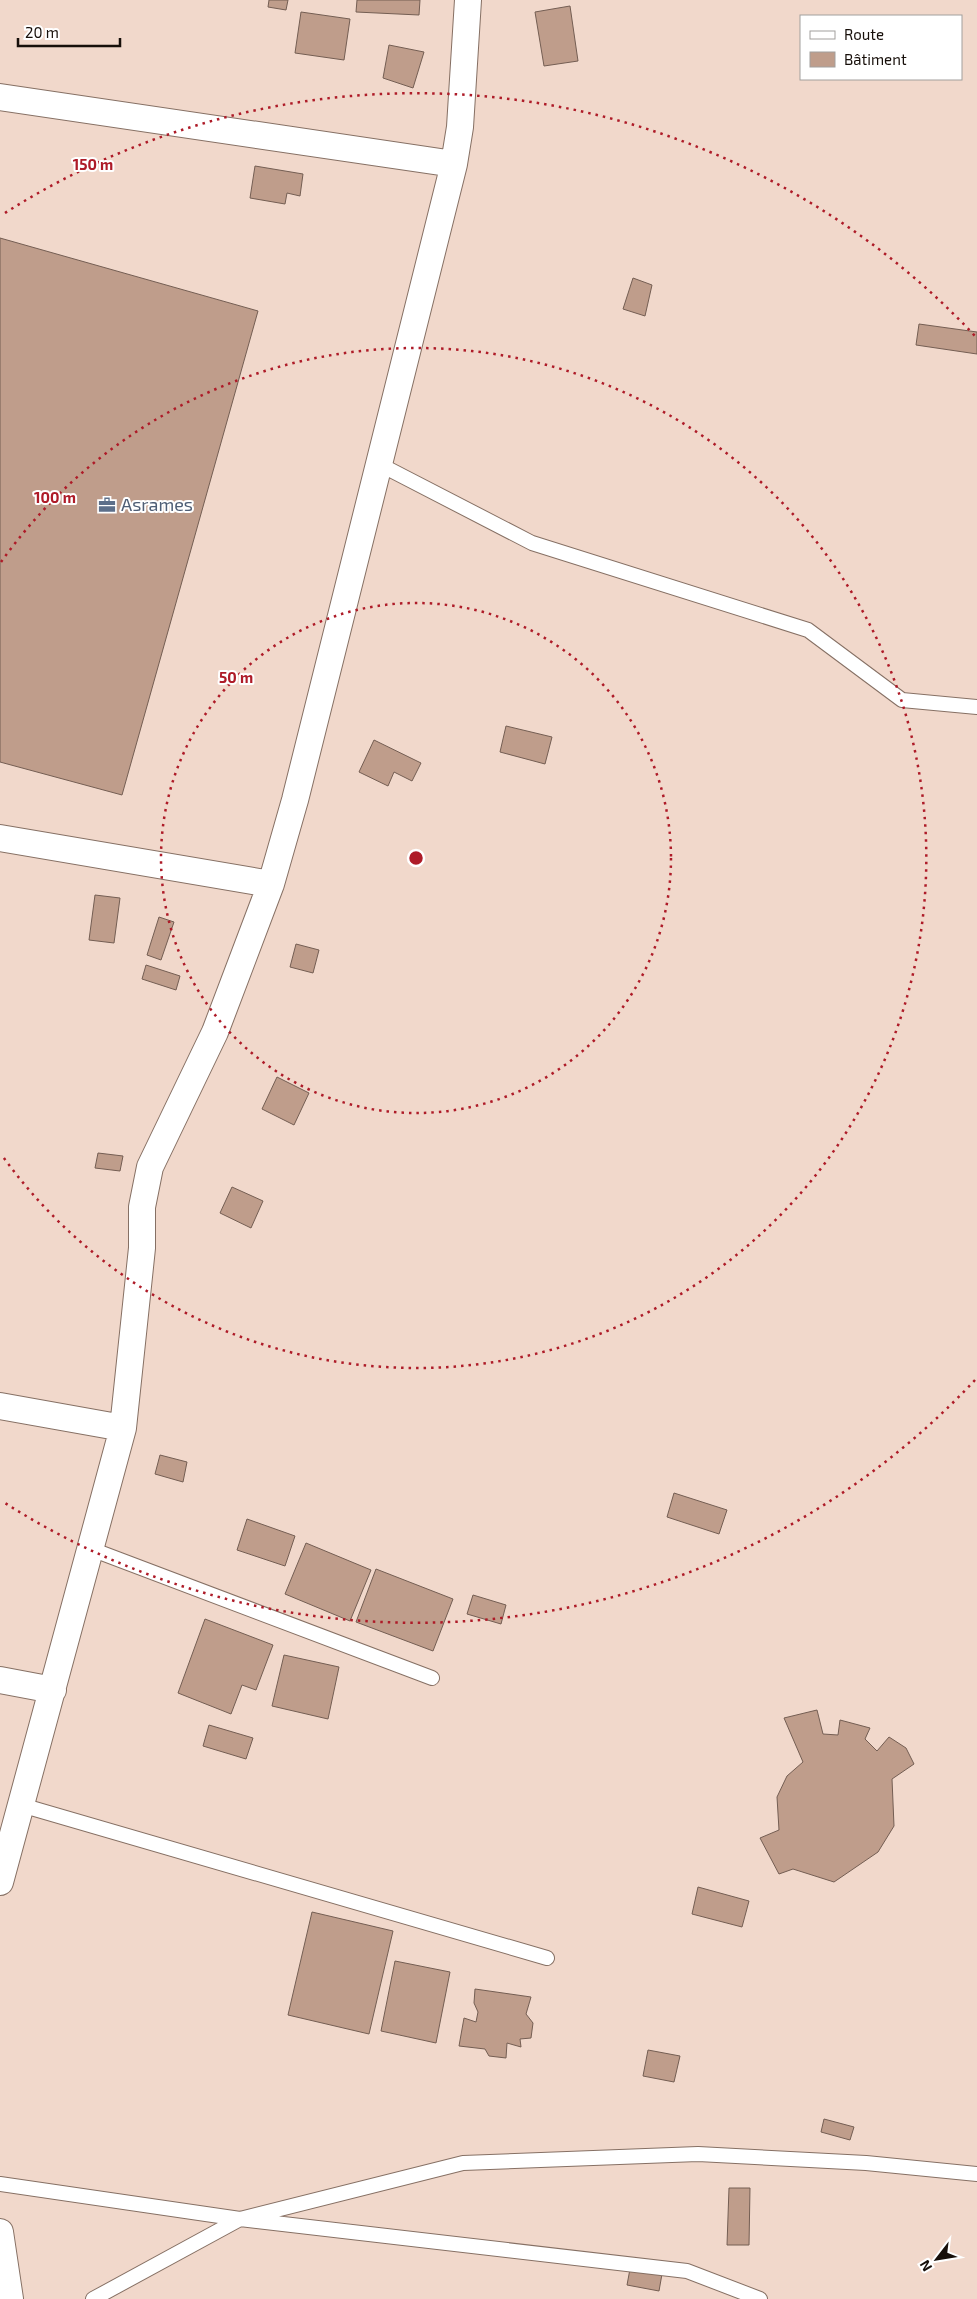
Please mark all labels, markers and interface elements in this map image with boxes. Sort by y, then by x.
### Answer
scale bar [18,15,120,47]
legend [800,15,962,80]
text: 20 m [25,23,59,41]
text: Route [844,25,884,43]
text: Bâtiment [844,50,907,68]
text: 150 m [73,155,113,173]
text: 100 m [34,488,76,506]
place label: Asrames [121,493,193,515]
office icon: Asrames [97,495,117,515]
text: 50 m [219,668,253,686]
centre of rings [407,849,425,867]
north arrow [912,2234,962,2284]
text: N [916,2257,935,2275]

